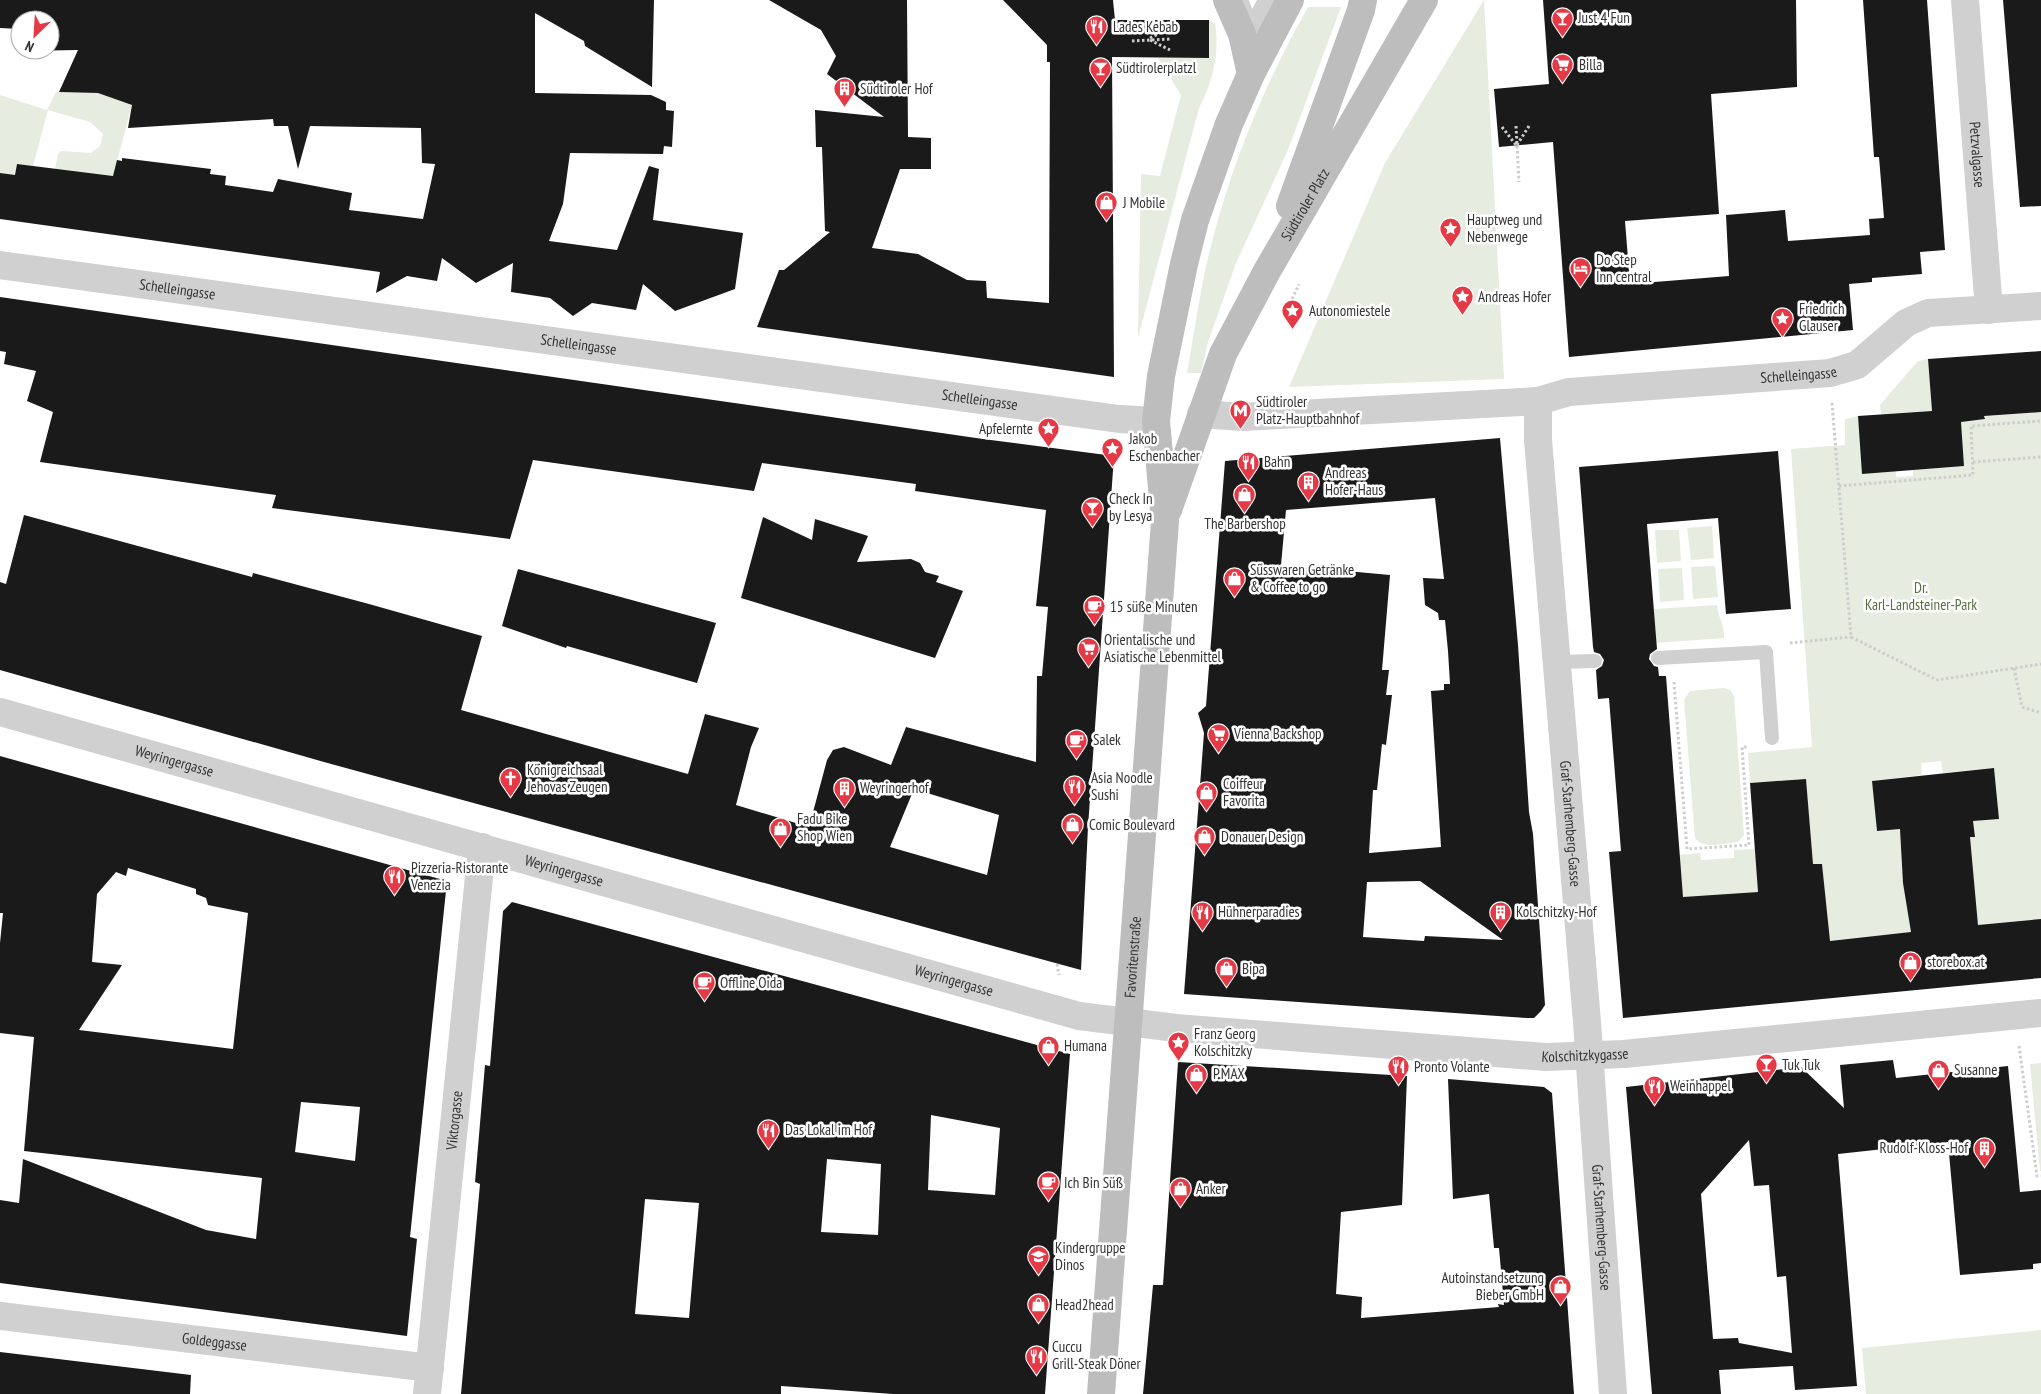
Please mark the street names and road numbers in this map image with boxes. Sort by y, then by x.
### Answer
street label: Petzvalgasse [1965,121,1989,188]
street label: Südtiroler Platz [1277,165,1333,244]
street label: Schelleingasse [138,274,217,304]
street label: Schelleingasse [539,329,618,359]
street label: Schelleingasse [1760,361,1839,387]
street label: Schelleingasse [941,385,1019,414]
street label: Weyringergasse [133,741,216,781]
street label: Graf-Starhemberg-Gasse [1556,760,1586,887]
street label: Weyringergasse [523,850,606,891]
street label: Favoritenstraße [1120,916,1145,999]
street label: Weyringergasse [913,960,995,1000]
street label: Kolschitzkygasse [1541,1044,1629,1066]
street label: Viktorgasse [441,1090,466,1152]
street label: Graf-Starhemberg-Gasse [1588,1164,1616,1291]
street label: Goldeggasse [181,1328,248,1355]

